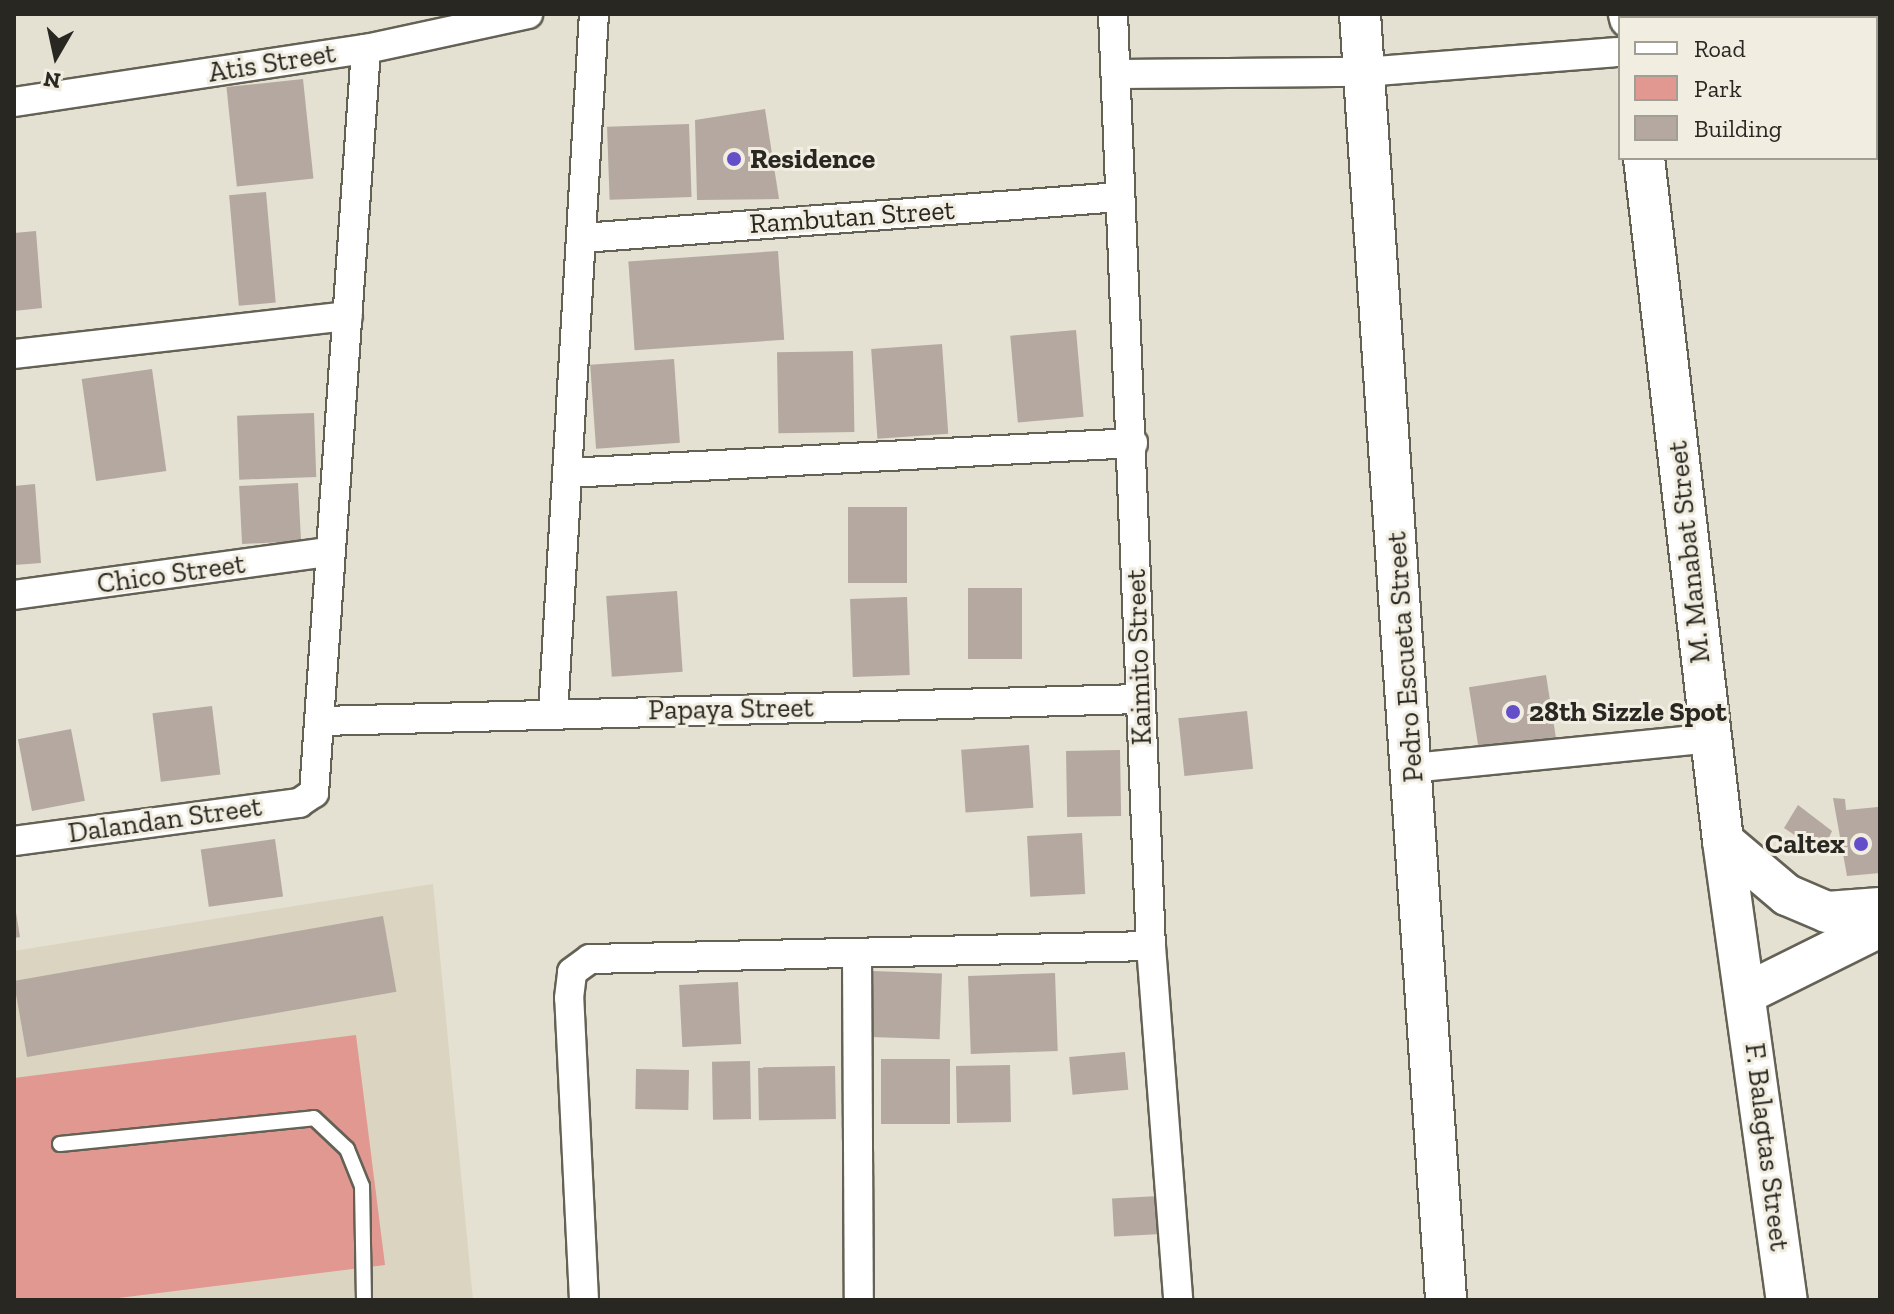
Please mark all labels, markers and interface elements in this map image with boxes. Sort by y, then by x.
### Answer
north arrow [16,16,96,96]
legend [1618,16,1878,160]
text: Road [1694,34,1746,63]
street label: Atis Street [206,36,338,90]
text: N [42,66,63,95]
text: Park [1694,74,1742,103]
text: Building [1694,114,1782,143]
place label: Residence [750,142,875,176]
marker: Residence [725,150,743,168]
street label: Rambutan Street [748,193,956,241]
street label: M. Manabat Street [1661,439,1717,665]
street label: Pedro Escueta Street [1379,531,1431,783]
street label: Chico Street [95,547,247,601]
street label: Kaimito Street [1119,568,1159,746]
street label: Papaya Street [648,691,814,727]
place label: 28th Sizzle Spot [1529,695,1727,729]
marker: 28th Sizzle Spot [1504,703,1522,721]
street label: Dalandan Street [66,790,264,850]
place label: Caltex [1765,827,1845,861]
marker: Caltex [1852,835,1870,853]
street label: F. Balagtas Street [1738,1041,1796,1253]

